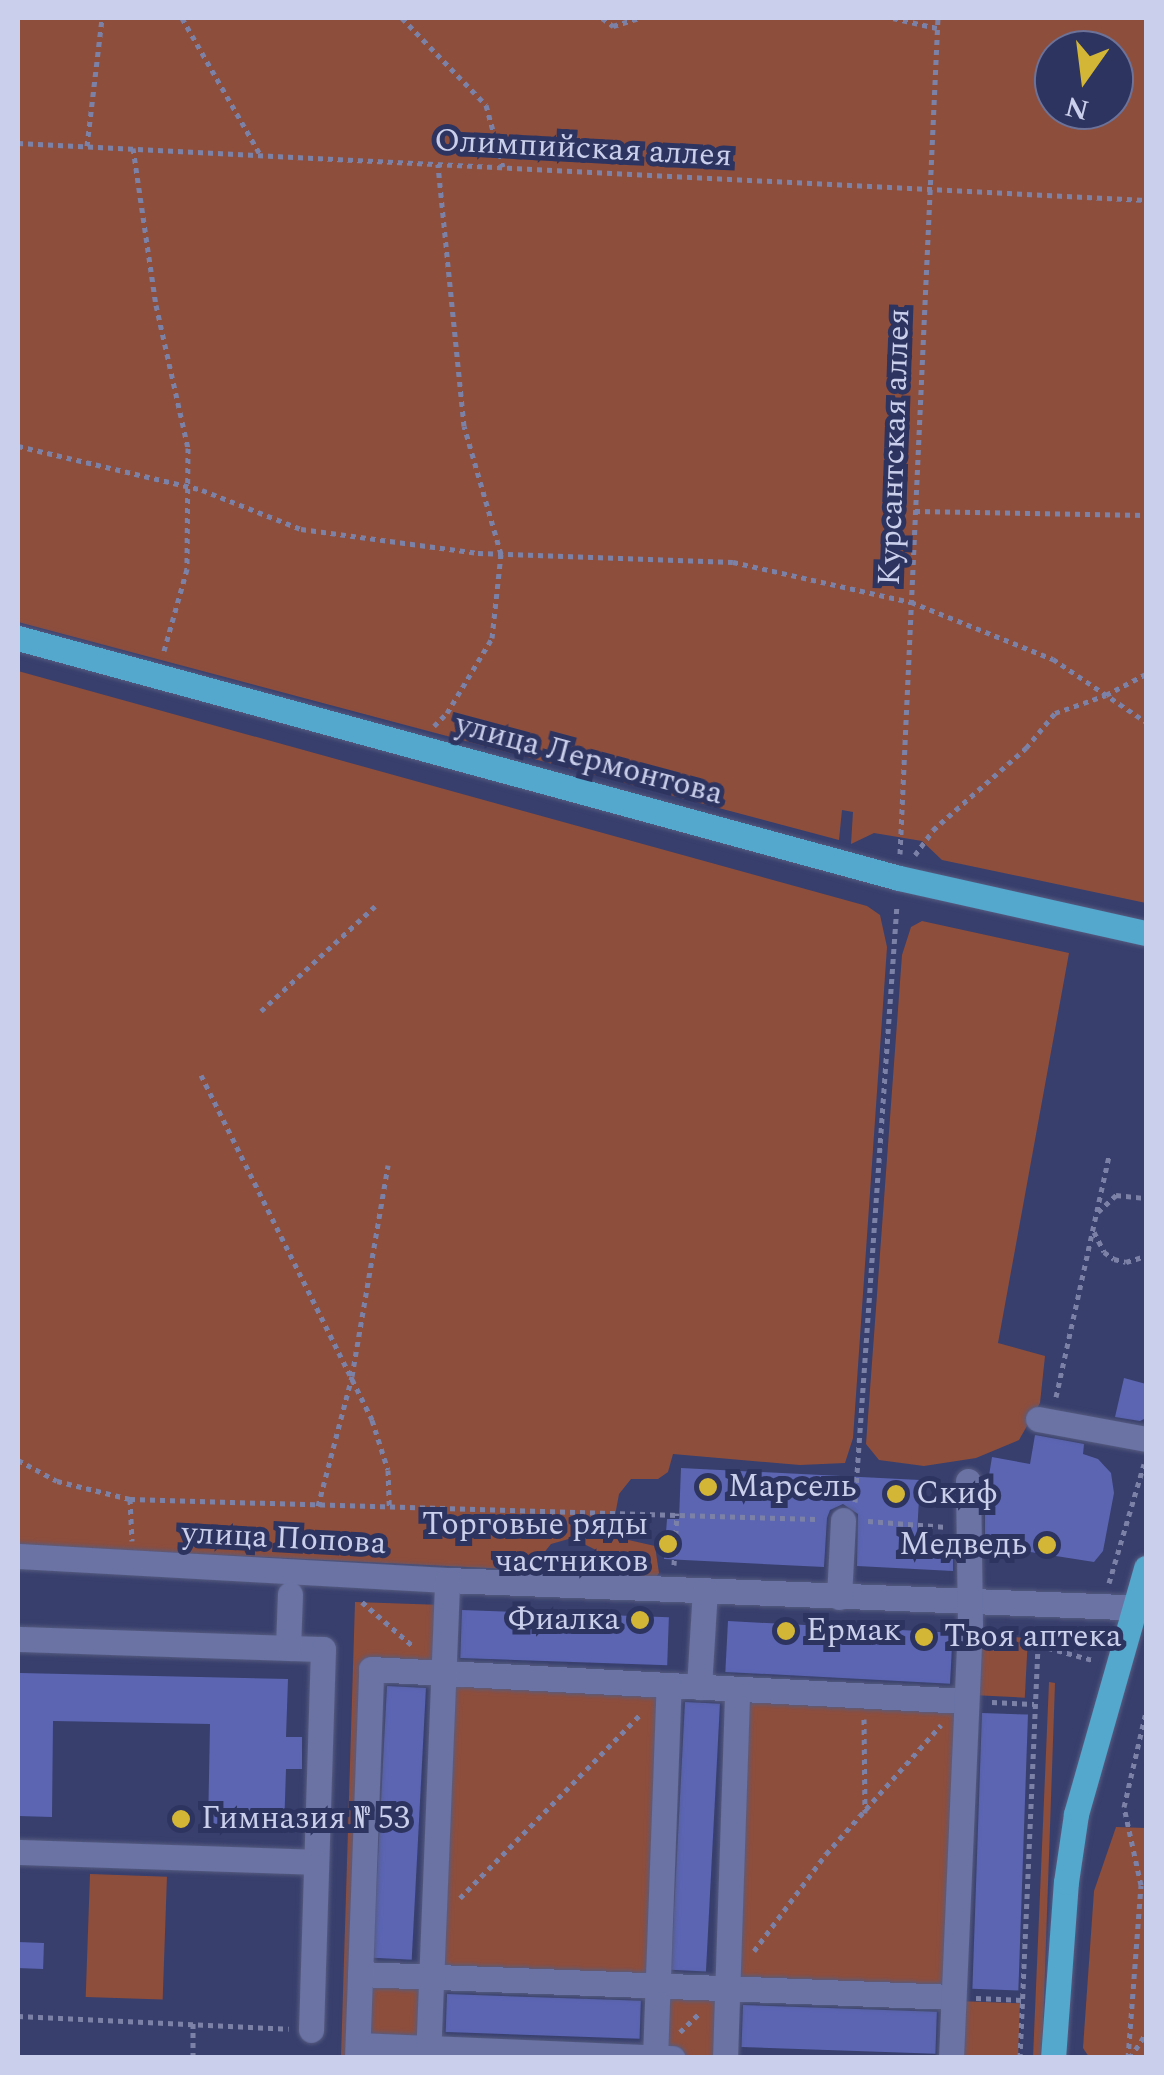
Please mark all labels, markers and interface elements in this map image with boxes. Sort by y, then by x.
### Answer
north arrow [1034,30,1134,130]
text: N [1061,84,1093,131]
street label: Олимпийская аллея [433,122,733,176]
street label: Курсантская аллея [871,308,919,586]
street label: улица Лермонтова [451,706,727,814]
place label: Марсель [728,1468,857,1506]
place label: Скиф [916,1475,998,1513]
marker: Марсель [697,1476,719,1498]
marker: Скиф [885,1483,907,1505]
place label: Торговые ряды частников [422,1507,648,1582]
street label: улица Попова [181,1514,387,1564]
place label: Медведь [899,1526,1027,1564]
marker: Торговые ряды частников [657,1533,679,1555]
marker: Медведь [1036,1534,1058,1556]
place label: Фиалка [508,1601,620,1639]
marker: Фиалка [629,1609,651,1631]
place label: Ермак [806,1612,901,1650]
place label: Твоя аптека [944,1618,1122,1656]
marker: Ермак [775,1620,797,1642]
marker: Твоя аптека [913,1626,935,1648]
place label: Гимназия № 53 [201,1800,410,1838]
marker: Гимназия № 53 [170,1808,192,1830]

